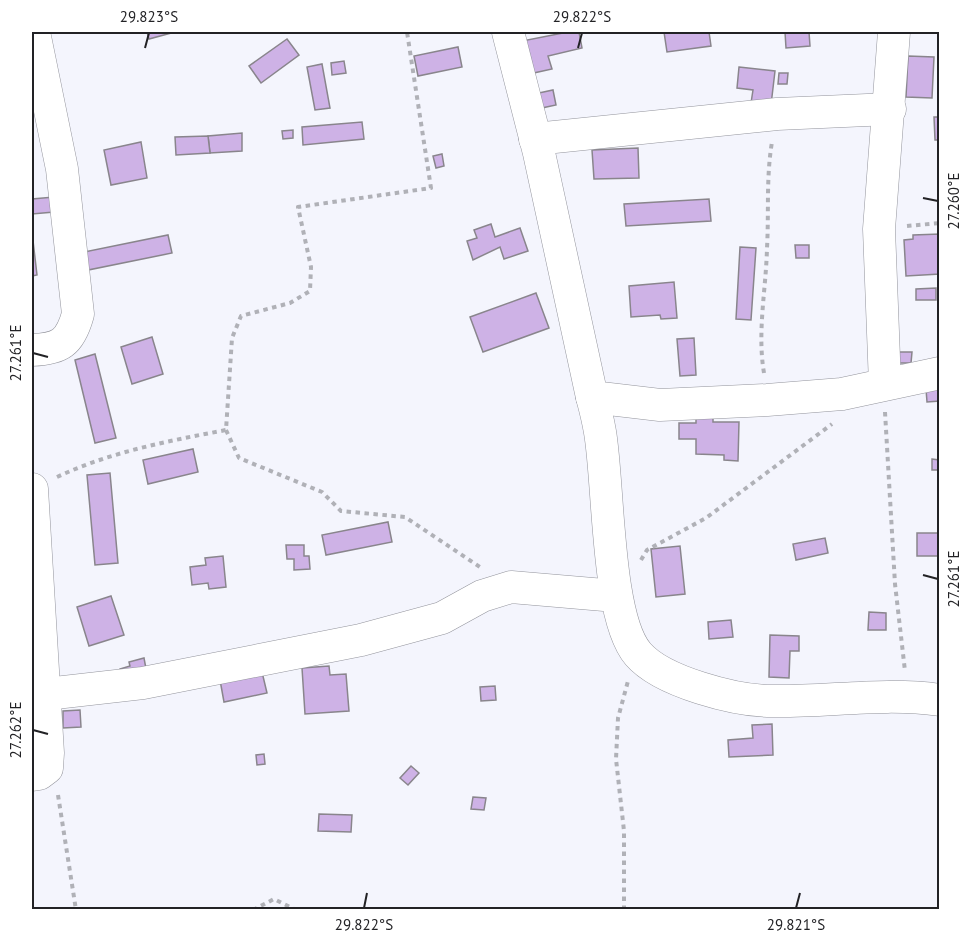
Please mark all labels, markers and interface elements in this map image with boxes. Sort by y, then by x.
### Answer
text: 29.823°S [120,7,178,26]
text: 29.822°S [553,7,611,26]
text: 27.260°E [944,173,963,229]
text: 27.261°E [6,325,25,381]
text: 27.261°E [944,551,963,607]
text: 27.262°E [6,702,25,758]
text: 29.822°S [335,915,393,934]
text: 29.821°S [767,915,825,934]

